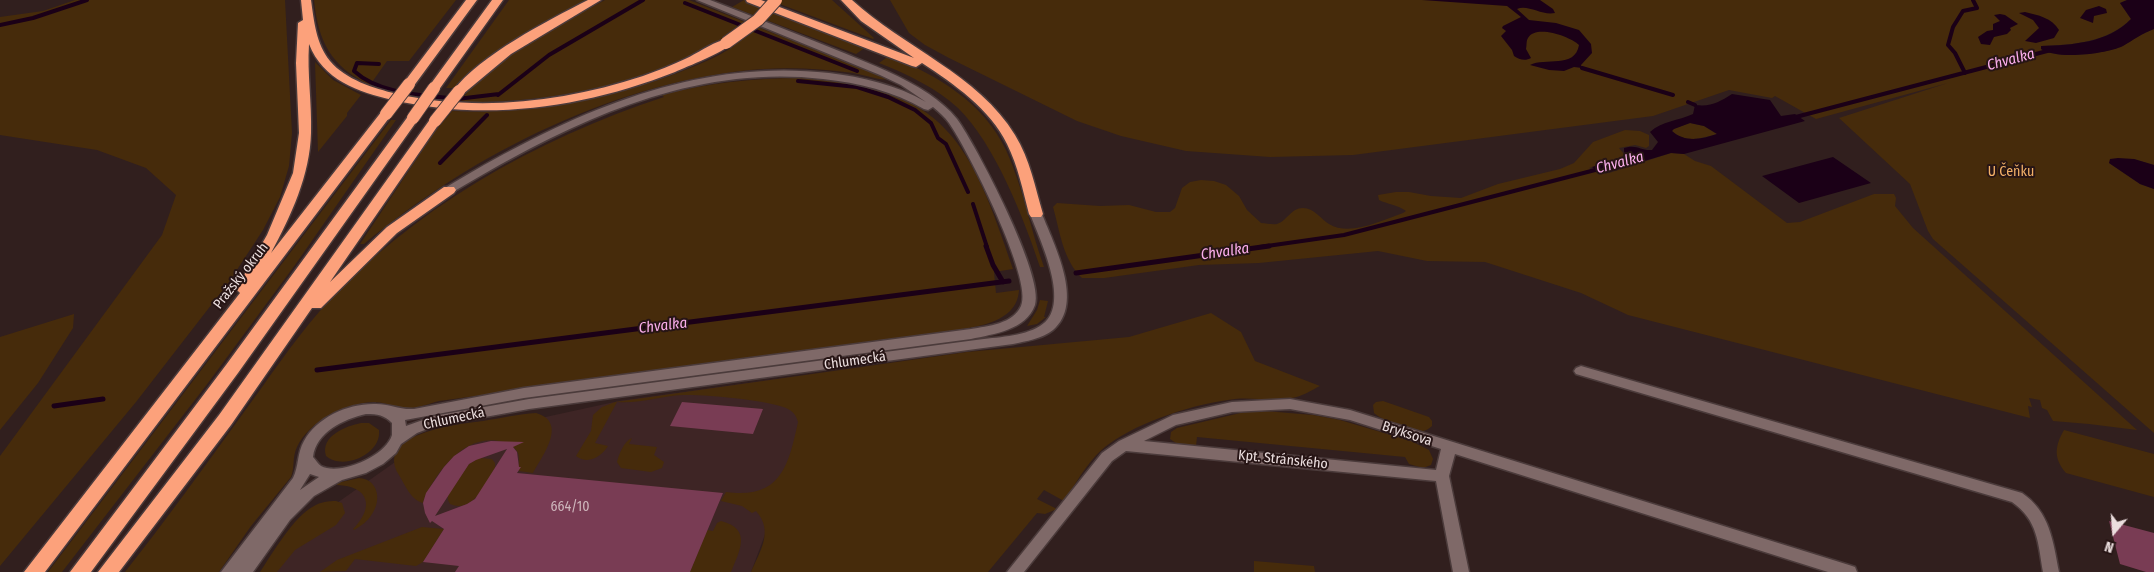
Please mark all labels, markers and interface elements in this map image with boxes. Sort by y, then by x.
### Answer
water label: Chvalka [1985,45,2037,75]
water label: Chvalka [1594,148,1646,178]
park label: U Čeňku [1988,164,2034,180]
street label: Pražský okruh [210,240,272,312]
water label: Chvalka [1200,240,1250,264]
water label: Chvalka [638,314,688,338]
street label: Chlumecká [823,348,887,374]
street label: Chlumecká [422,404,486,434]
street label: Bryksova [1380,418,1434,450]
street label: Kpt. Stránského [1237,447,1329,473]
house number: 664/10 [551,499,589,515]
north arrow [2089,507,2139,557]
text: N [2103,537,2116,556]

